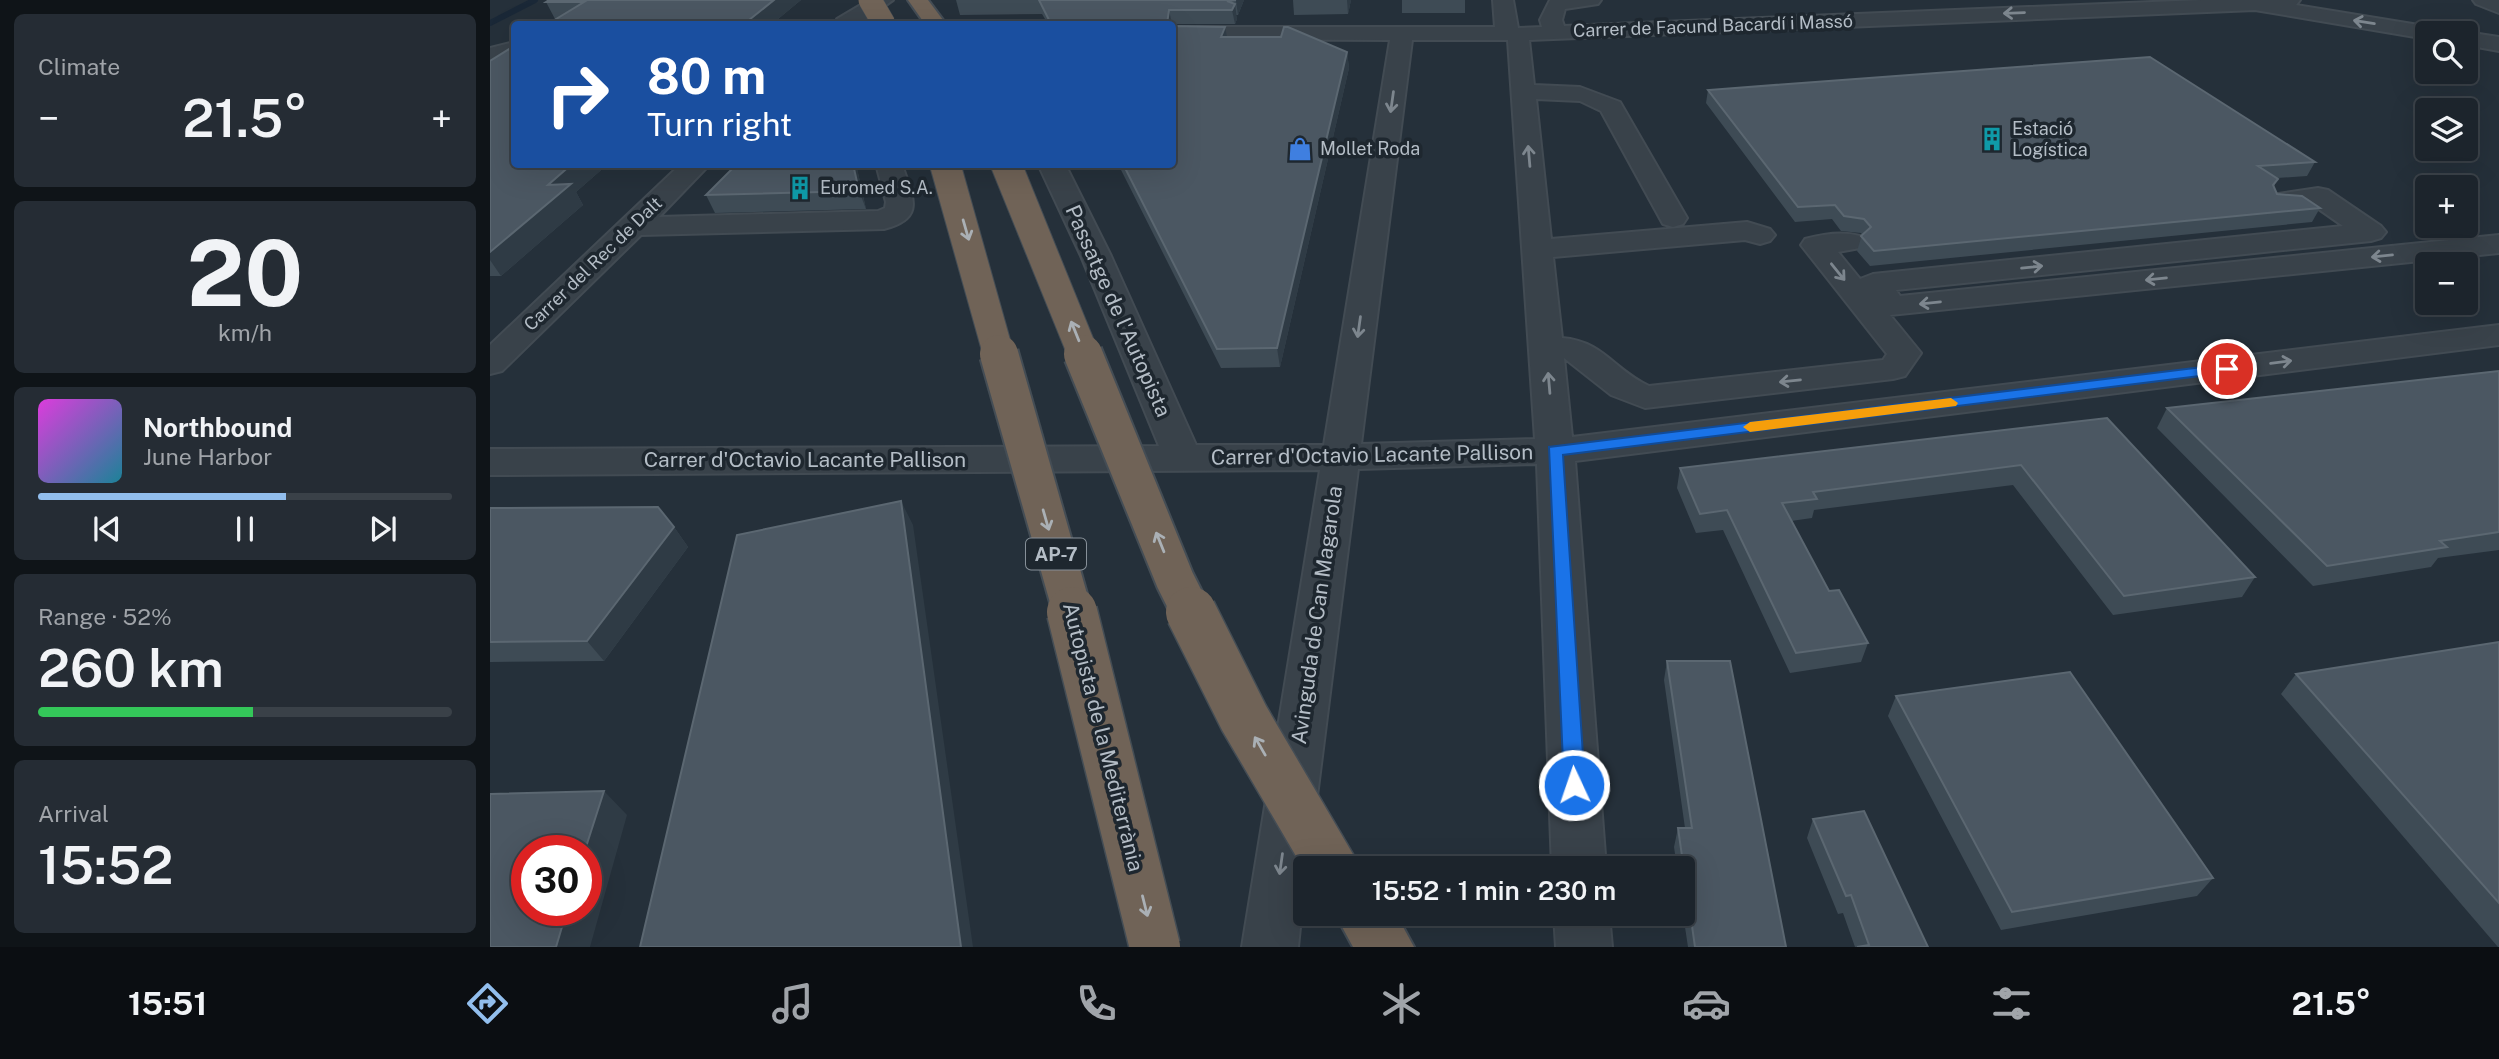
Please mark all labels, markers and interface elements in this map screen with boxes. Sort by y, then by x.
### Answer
one-way arrow [2003,7,2026,20]
street label: Carrer de Facund Bacardí i Massó [1573,10,1853,41]
one-way arrow [2353,15,2376,28]
map controls [2415,21,2478,315]
button: search [2415,21,2478,84]
text: 80 m [647,47,766,105]
icon: right [532,49,623,140]
text: Climate [38,53,120,80]
text: 21.5° [182,88,308,149]
one-way arrow [1386,90,1399,113]
text: − [38,96,59,141]
text: + [431,96,452,141]
button: layers [2415,98,2478,161]
text: Turn right [647,106,792,143]
place label: Estació Logística [2012,118,2088,160]
building icon: Estació Logística [1978,125,2006,153]
shop icon: Mollet Roda [1286,135,1314,163]
place label: Mollet Roda [1320,138,1420,159]
one-way arrow [1522,146,1535,168]
building icon: Euromed S.A. [786,174,814,202]
button: + [2415,175,2478,238]
place label: Euromed S.A. [820,177,933,198]
street label: Carrer del Rec de Dalt [519,192,666,335]
street label: Passatge de l'Autopista [1060,201,1177,421]
one-way arrow [960,218,973,240]
text: 20 [187,220,303,326]
one-way arrow [2372,249,2394,262]
button: − [2415,252,2478,315]
one-way arrow [2020,260,2043,273]
one-way arrow [1830,263,1845,281]
one-way arrow [2145,273,2168,286]
one-way arrow [1919,296,1942,309]
one-way arrow [1352,315,1365,338]
text: km/h [218,319,272,346]
one-way arrow [1067,321,1080,343]
pin [2197,339,2257,399]
icon: arrive [2208,350,2246,388]
one-way arrow [2269,355,2292,368]
one-way arrow [1542,372,1555,395]
one-way arrow [1779,375,1802,388]
text: Northbound [143,412,292,443]
street label: Carrer d'Octavio Lacante Pallison [1211,439,1533,470]
text: June Harbor [143,443,272,470]
street label: Carrer d'Octavio Lacante Pallison [644,447,966,472]
street label: Avinguda de Can Magarola [1286,484,1347,746]
one-way arrow [1041,508,1054,530]
icon: previous [88,510,126,548]
icon: pause [226,510,264,548]
icon: next [364,510,402,548]
one-way arrow [1152,532,1165,554]
road number: AP-7 [1026,538,1086,569]
street label: Autopista de la Mediterrània [1058,600,1149,874]
text: Range · 52% [38,603,172,630]
text: 260 km [38,638,224,699]
one-way arrow [1253,737,1267,757]
position arrow [1537,748,1611,822]
text: Arrival [38,800,109,827]
text: 15:52 [38,835,173,896]
speed limit sign: 30 [511,835,602,926]
one-way arrow [1275,852,1288,875]
text: 15:52 · 1 min · 230 m [1372,875,1616,906]
one-way arrow [1139,894,1152,917]
icon: directions [463,979,512,1028]
icon: music [768,979,817,1028]
icon: phone [1072,979,1121,1028]
icon: climate [1377,979,1426,1028]
icon: car [1682,979,1731,1028]
icon: filters [1987,979,2036,1028]
text: 15:51 [128,985,207,1022]
text: 21.5° [2292,985,2371,1022]

